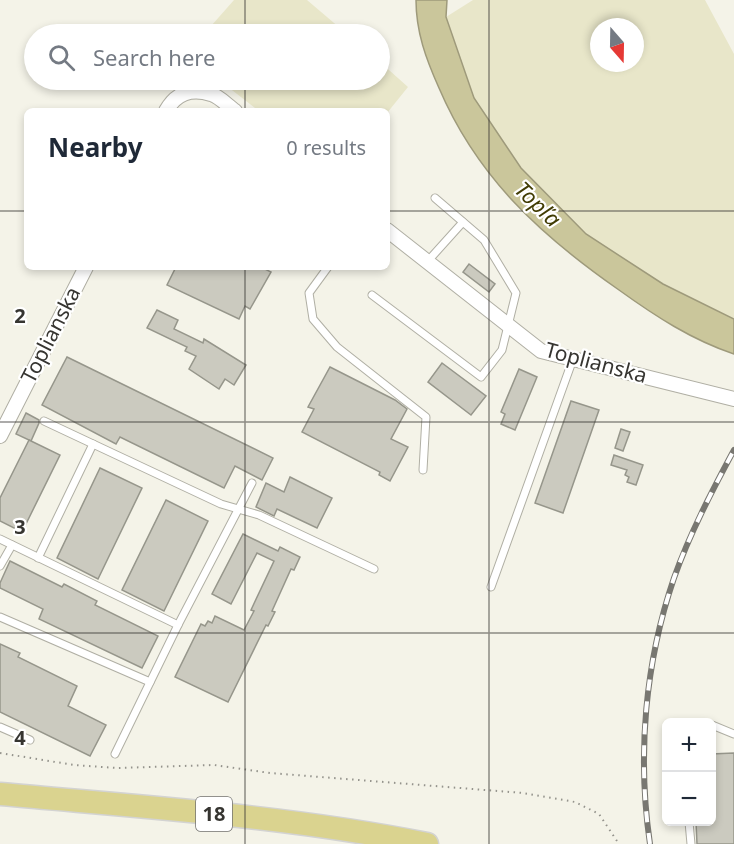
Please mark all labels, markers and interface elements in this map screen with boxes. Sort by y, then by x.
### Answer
north arrow [590,18,644,72]
search box [24,24,390,90]
icon: search [45,41,78,74]
text: Search here [93,42,215,72]
text: Nearby [48,129,143,165]
text: 0 results [286,134,366,161]
water label: Topľa [509,174,569,233]
street label: Toplianska [14,282,86,387]
text: 2 [14,302,26,329]
street label: Toplianska [542,335,650,389]
text: 3 [14,513,26,540]
map controls [662,718,716,826]
button: + [662,718,716,772]
text: 4 [14,724,26,751]
button: − [662,772,716,826]
road number: 18 [196,797,232,831]

